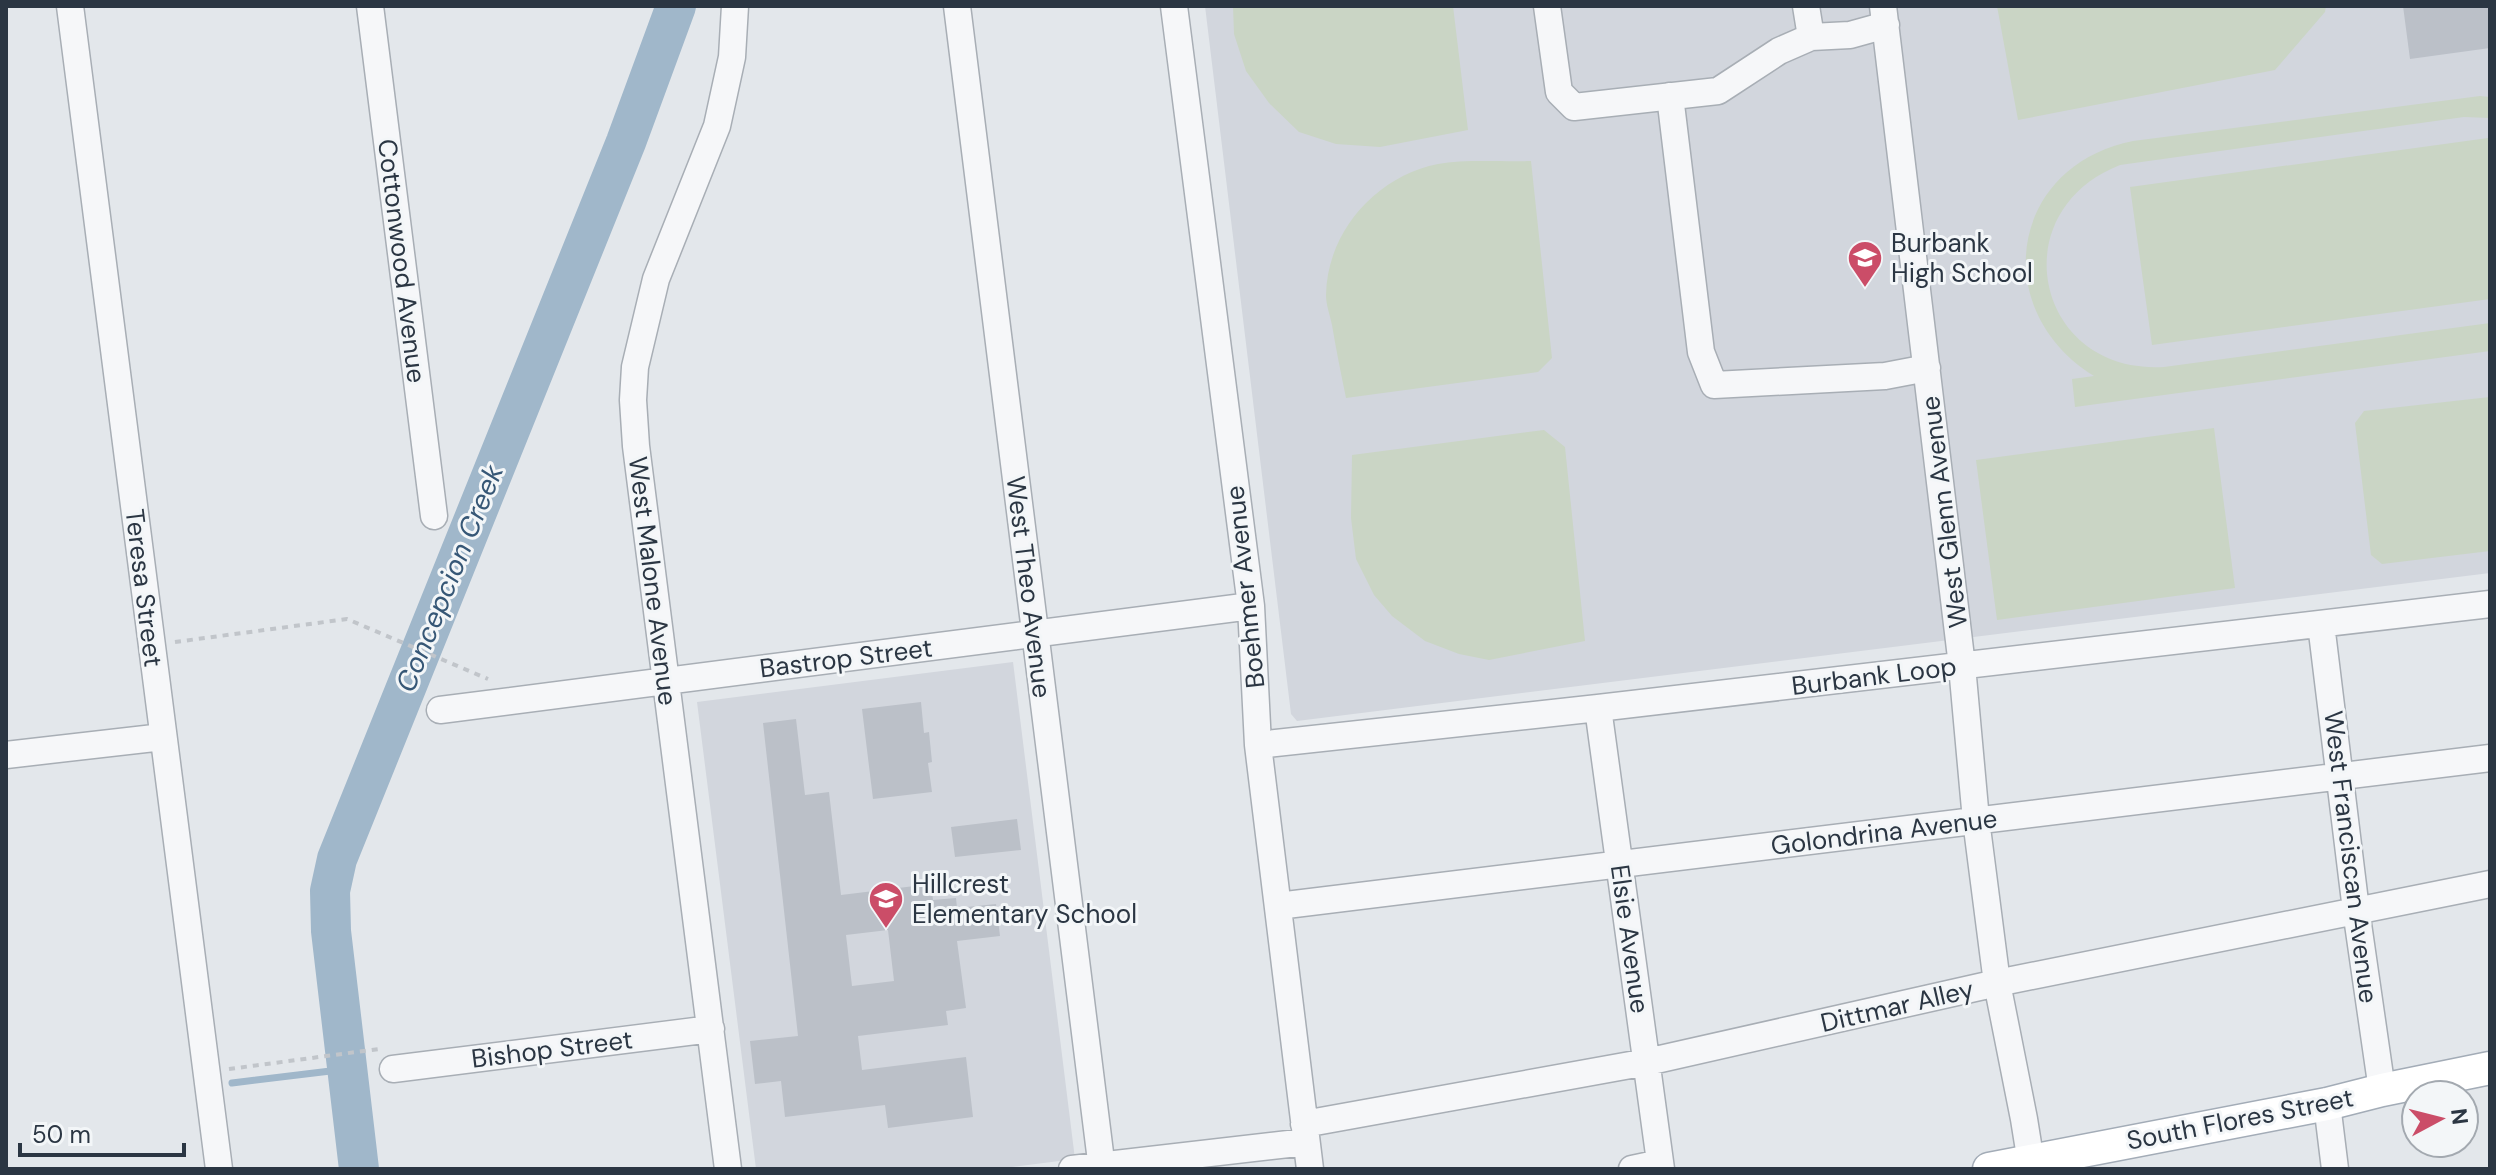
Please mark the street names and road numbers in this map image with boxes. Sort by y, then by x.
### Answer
street label: Cottonwood Avenue [370,137,434,385]
street label: West Glenn Avenue [1913,394,1975,630]
street label: West Malone Avenue [621,455,685,707]
street label: West Theo Avenue [999,474,1059,700]
street label: Boehmer Avenue [1217,484,1273,690]
street label: Teresa Street [117,507,171,669]
street label: Bastrop Street [758,631,934,685]
street label: Burbank Loop [1790,649,1958,703]
street label: West Franciscan Avenue [2316,709,2386,1005]
street label: Golondrina Avenue [1769,801,1999,863]
street label: Elsie Avenue [1603,862,1657,1016]
street label: Dittmar Alley [1817,972,1977,1040]
street label: Bishop Street [469,1022,635,1076]
street label: South Flores Street [2124,1080,2356,1158]

